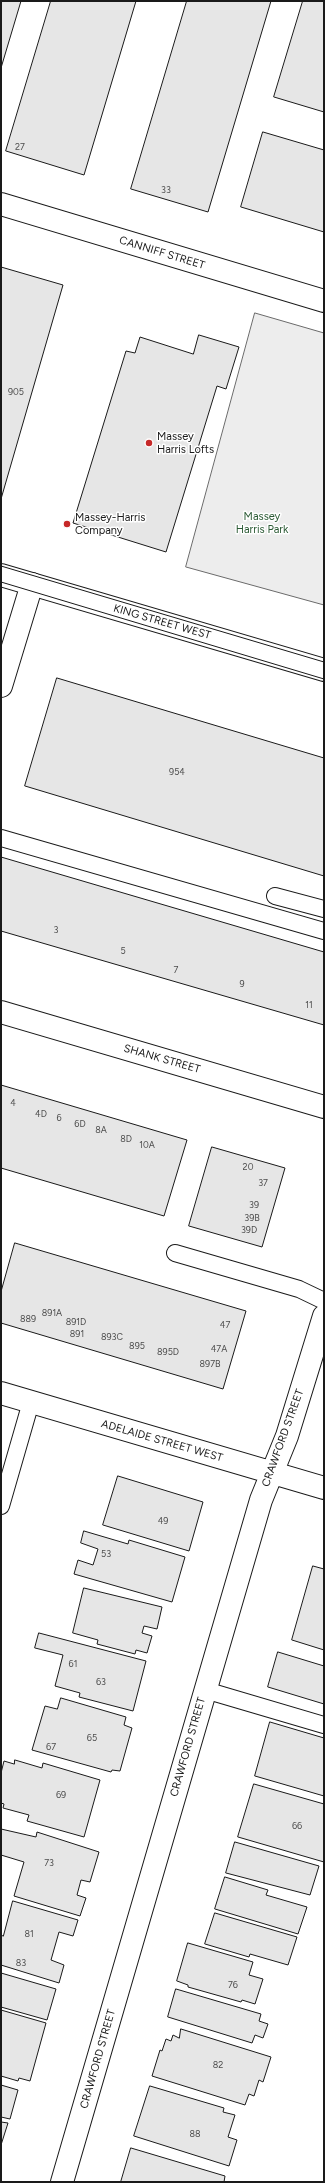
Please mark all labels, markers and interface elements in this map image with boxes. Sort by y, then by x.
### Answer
house number: 27 [15,142,25,152]
house number: 33 [161,185,171,195]
street label: CANNIFF STREET [118,234,206,272]
house number: 905 [8,387,24,397]
place label: Massey Harris Lofts [157,430,214,456]
marker: Massey Harris Lofts [144,438,154,448]
park label: Massey Harris Park [236,510,288,536]
place label: Massey-Harris Company [75,511,145,537]
marker: Massey-Harris Company [62,519,72,529]
street label: KING STREET WEST [112,602,212,642]
house number: 954 [169,767,185,777]
house number: 3 [54,925,58,935]
house number: 5 [120,946,126,956]
house number: 7 [174,965,178,975]
house number: 9 [239,979,245,989]
house number: 11 [305,1000,313,1010]
street label: SHANK STREET [122,1042,202,1076]
house number: 4 [10,1098,16,1108]
house number: 4D [35,1109,47,1119]
house number: 6 [56,1113,62,1123]
house number: 6D [74,1119,86,1129]
house number: 8A [95,1125,107,1135]
house number: 8D [120,1134,132,1144]
house number: 10A [139,1140,155,1150]
house number: 20 [243,1162,253,1172]
house number: 37 [258,1178,268,1188]
house number: 39 [249,1200,259,1210]
house number: 39B [244,1213,260,1223]
house number: 39D [241,1225,257,1235]
house number: 891A [42,1308,62,1318]
house number: 889 [20,1314,36,1324]
house number: 891D [66,1317,86,1327]
house number: 47 [220,1320,230,1330]
house number: 891 [70,1329,84,1339]
house number: 893C [101,1332,123,1342]
house number: 895 [129,1341,145,1351]
house number: 47A [211,1344,227,1354]
house number: 895D [157,1347,179,1357]
house number: 897B [200,1359,220,1369]
street label: CRAWFORD STREET [259,1387,307,1489]
street label: ADELAIDE STREET WEST [100,1417,224,1465]
house number: 49 [158,1516,168,1526]
house number: 53 [101,1549,111,1559]
house number: 61 [69,1659,77,1669]
house number: 63 [96,1677,106,1687]
street label: CRAWFORD STREET [167,1696,209,1798]
house number: 65 [87,1733,97,1743]
house number: 67 [46,1742,56,1752]
house number: 69 [56,1790,66,1800]
house number: 66 [292,1821,302,1831]
house number: 73 [44,1858,54,1868]
house number: 81 [24,1929,34,1939]
house number: 83 [16,1958,26,1968]
house number: 76 [228,1980,238,1990]
street label: CRAWFORD STREET [77,2008,119,2110]
house number: 82 [213,2060,223,2070]
house number: 88 [189,2129,201,2139]

